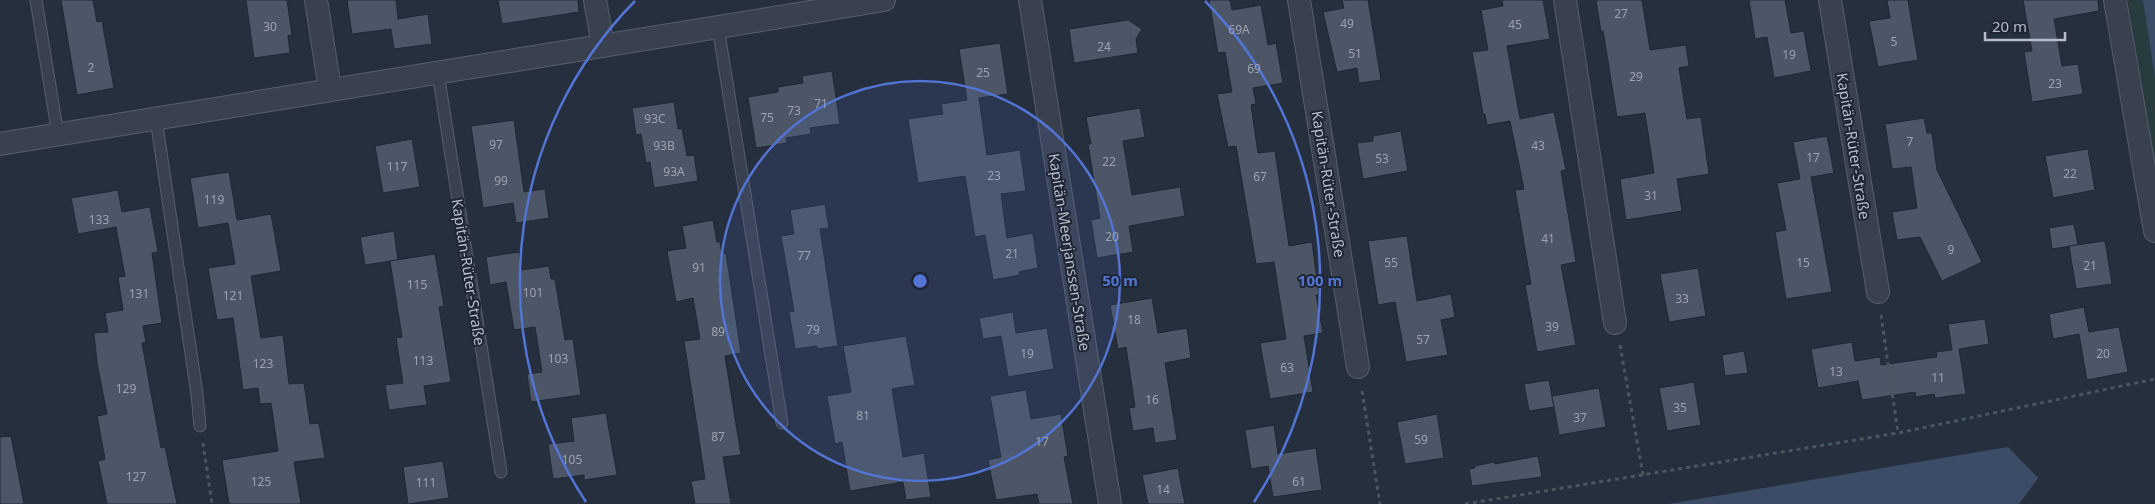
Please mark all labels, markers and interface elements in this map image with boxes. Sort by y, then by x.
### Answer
house number: 27 [1614,5,1628,22]
scale bar [1985,10,2065,42]
house number: 49 [1340,15,1354,32]
house number: 45 [1508,16,1522,33]
text: 20 m [1992,16,2027,36]
house number: 30 [263,18,277,35]
house number: 69A [1228,21,1250,38]
house number: 5 [1891,33,1898,50]
house number: 24 [1097,38,1111,55]
house number: 51 [1348,45,1362,62]
house number: 19 [1782,46,1796,63]
house number: 2 [88,59,95,76]
house number: 69 [1247,60,1261,77]
house number: 25 [976,64,990,81]
house number: 29 [1629,68,1643,85]
street label: Kapitän-Rüter-Straße [1833,71,1875,221]
house number: 23 [2048,75,2062,92]
house number: 71 [814,95,828,112]
house number: 73 [787,102,801,119]
house number: 75 [760,109,774,126]
street label: Kapitän-Rüter-Straße [1308,109,1350,259]
house number: 93C [644,110,666,127]
house number: 7 [1907,133,1914,150]
house number: 97 [489,136,503,153]
house number: 93B [653,137,675,154]
house number: 43 [1531,137,1545,154]
house number: 17 [1806,149,1820,166]
house number: 53 [1375,150,1389,167]
street label: Kapitän-Meerjanssen-Straße [1044,152,1096,352]
house number: 22 [1102,153,1116,170]
house number: 117 [387,158,407,175]
house number: 93A [663,163,685,180]
house number: 22 [2063,165,2077,182]
house number: 23 [987,167,1001,184]
house number: 67 [1253,168,1267,185]
house number: 99 [494,172,508,189]
house number: 31 [1644,187,1658,204]
house number: 119 [204,191,224,208]
street label: Kapitän-Rüter-Straße [448,197,490,347]
house number: 133 [89,211,109,228]
house number: 20 [1105,228,1119,245]
house number: 41 [1541,230,1555,247]
house number: 9 [1948,241,1955,258]
house number: 21 [1005,245,1019,262]
house number: 77 [797,247,811,264]
house number: 55 [1384,254,1398,271]
house number: 15 [1796,254,1810,271]
house number: 21 [2083,257,2097,274]
house number: 91 [692,259,706,276]
text: 50 m [1102,270,1138,290]
text: 100 m [1298,270,1342,290]
centre of rings [911,272,929,290]
house number: 115 [407,276,427,293]
house number: 101 [523,284,543,301]
house number: 131 [129,285,149,302]
house number: 121 [223,287,243,304]
house number: 33 [1675,290,1689,307]
house number: 18 [1127,311,1141,328]
house number: 39 [1545,318,1559,335]
house number: 79 [806,321,820,338]
house number: 89 [711,323,725,340]
house number: 57 [1416,331,1430,348]
house number: 19 [1020,345,1034,362]
house number: 20 [2096,345,2110,362]
house number: 103 [548,350,568,367]
house number: 113 [413,352,433,369]
house number: 123 [253,355,273,372]
house number: 63 [1280,359,1294,376]
house number: 13 [1829,363,1843,380]
house number: 11 [1931,369,1945,386]
house number: 129 [116,380,136,397]
house number: 16 [1145,391,1159,408]
house number: 35 [1673,399,1687,416]
house number: 81 [856,407,870,424]
house number: 37 [1573,409,1587,426]
house number: 87 [711,428,725,445]
house number: 59 [1414,431,1428,448]
house number: 17 [1035,433,1049,450]
house number: 105 [562,451,582,468]
house number: 127 [126,468,146,485]
house number: 125 [251,473,271,490]
house number: 61 [1292,473,1306,490]
house number: 111 [416,474,436,491]
house number: 14 [1156,481,1170,498]

